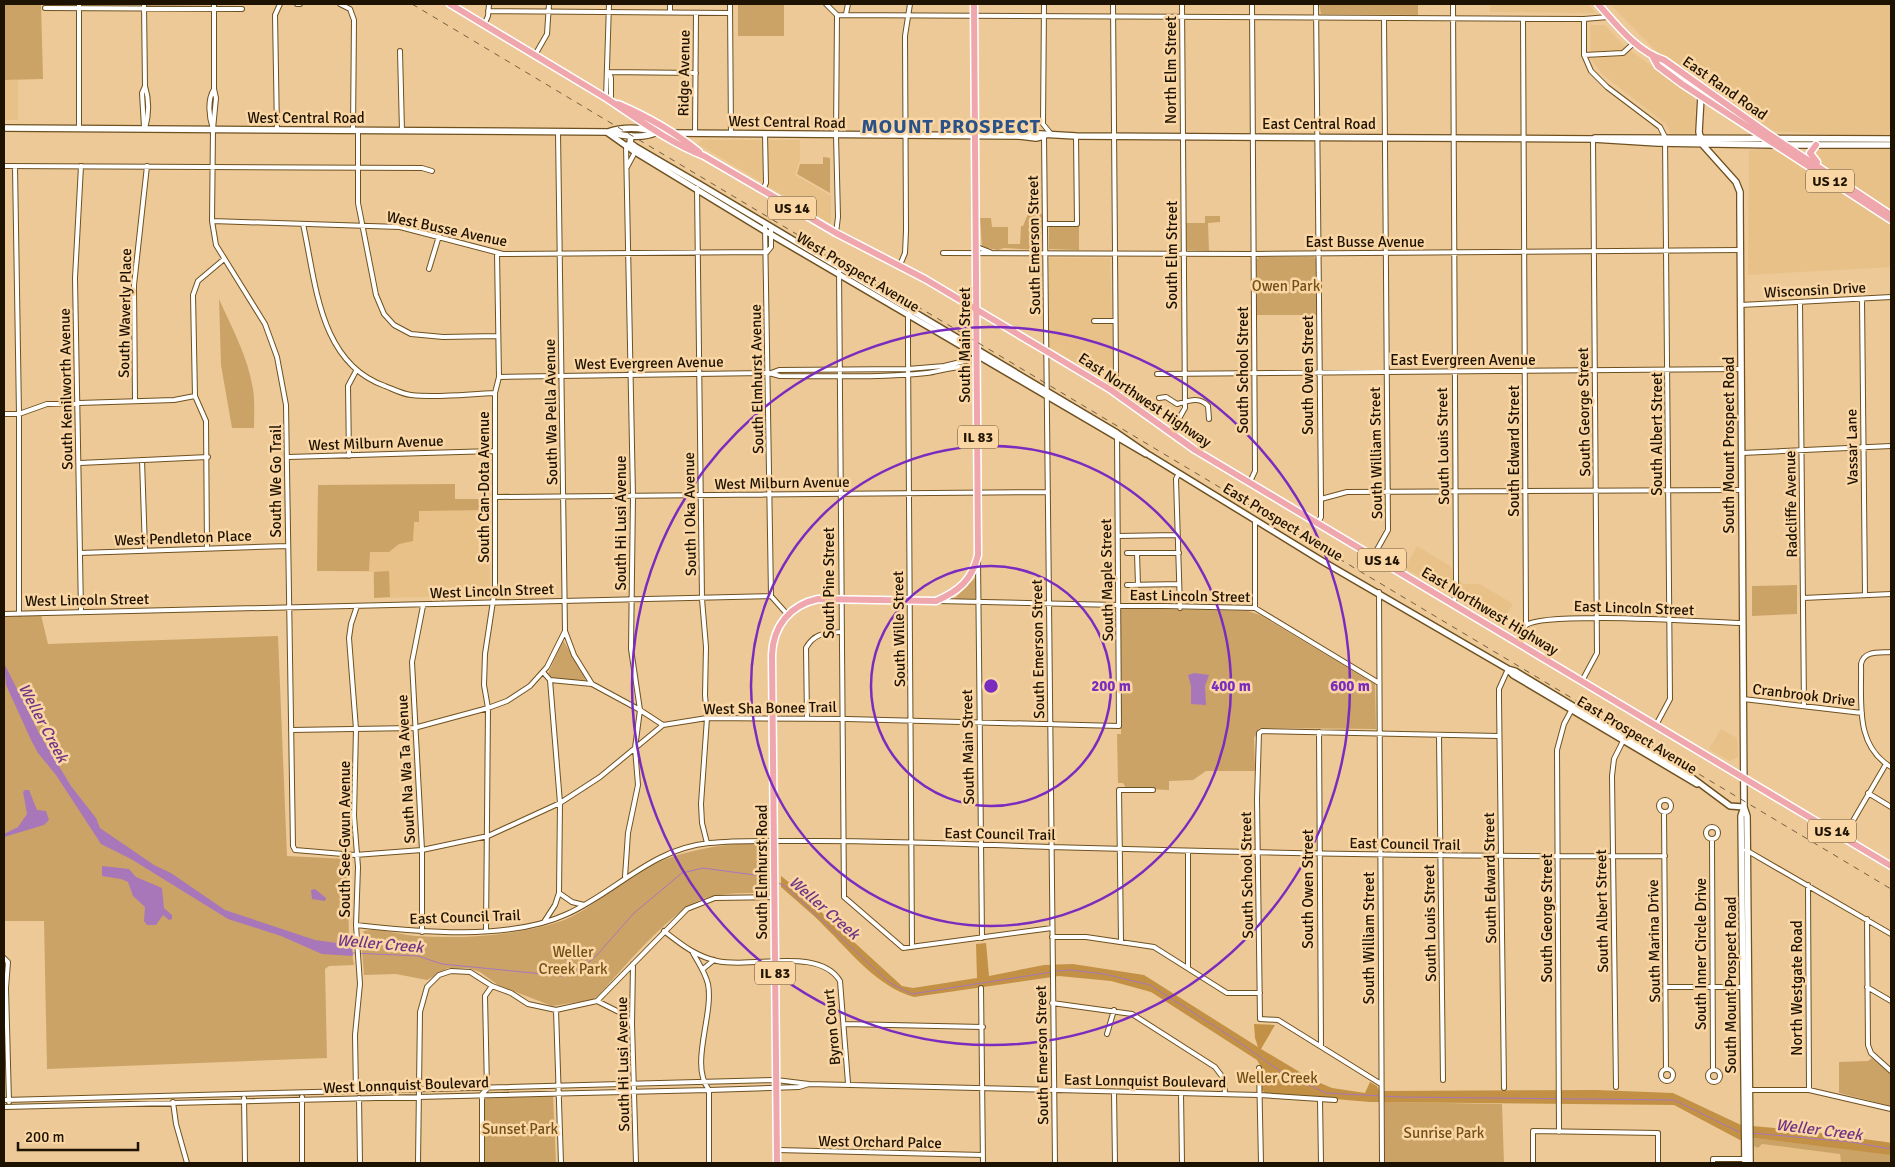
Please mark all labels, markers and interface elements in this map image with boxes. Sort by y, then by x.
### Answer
street label: North Elm Street [1162,16,1180,124]
street label: Ridge Avenue [674,30,694,116]
street label: East Rand Road [1679,52,1771,124]
street label: West Central Road [247,109,365,127]
street label: West Central Road [728,112,846,132]
district label: MOUNT PROSPECT [861,114,1041,139]
street label: East Central Road [1262,115,1376,133]
road number: US 12 [1806,170,1854,192]
street label: South Emerson Street [1024,175,1044,315]
road number: US 14 [768,197,816,220]
street label: South Elm Street [1163,201,1181,309]
street label: West Busse Avenue [385,207,509,251]
street label: West Prospect Avenue [793,228,923,316]
street label: East Busse Avenue [1305,233,1425,251]
street label: South Waverly Place [115,248,135,378]
park label: Owen Park [1252,277,1321,295]
street label: Wisconsin Drive [1764,278,1866,302]
street label: South Main Street [956,287,974,403]
street label: South Elmhurst Avenue [747,304,767,454]
street label: South School Street [1234,306,1252,434]
street label: South Kenilworth Avenue [56,308,76,470]
street label: South Owen Street [1299,315,1317,435]
street label: South Wa Pella Avenue [541,339,561,485]
street label: South George Street [1574,347,1594,477]
street label: East Northwest Highway [1075,349,1215,451]
street label: East Evergreen Avenue [1390,351,1536,369]
street label: West Evergreen Avenue [574,353,724,373]
street label: South Mount Prospect Road [1720,356,1738,533]
street label: South Albert Street [1648,372,1666,496]
street label: South Edward Street [1505,385,1523,517]
street label: South William Street [1366,387,1386,519]
street label: South Louis Street [1433,387,1453,505]
street label: Vassar Lane [1842,409,1862,485]
street label: South Can-Dota Avenue [475,411,493,563]
street label: South We Go Trail [267,425,285,537]
road number: IL 83 [958,426,998,448]
street label: West Milburn Avenue [308,432,444,454]
street label: Radcliffe Avenue [1781,450,1801,558]
street label: South I Oka Avenue [680,452,700,576]
street label: South Hi Lusi Avenue [612,455,630,591]
street label: West Milburn Avenue [714,473,850,493]
street label: East Prospect Avenue [1220,479,1346,565]
street label: South Maple Street [1097,518,1117,642]
street label: West Pendleton Place [114,527,252,549]
street label: South Pine Street [820,527,838,639]
road number: US 14 [1358,548,1406,572]
street label: East Northwest Highway [1418,563,1562,659]
street label: South Wille Street [889,571,909,687]
street label: South Emerson Street [1028,579,1048,719]
street label: West Lincoln Street [430,580,554,602]
street label: East Lincoln Street [1130,586,1250,606]
street label: West Lincoln Street [25,590,149,610]
street label: East Lincoln Street [1573,597,1695,619]
centre of rings [982,677,1000,695]
text: 200 m [1091,677,1131,695]
text: 400 m [1211,677,1251,695]
text: 600 m [1330,677,1370,695]
water label: Weller Creek [14,680,73,768]
street label: Cranbrook Drive [1752,680,1856,710]
street label: South Main Street [958,689,978,805]
street label: East Prospect Avenue [1574,692,1700,778]
street label: South Na Wa Ta Avenue [393,694,419,844]
street label: West Sha Bonee Trail [703,698,837,718]
street label: South See-Gwun Avenue [336,761,354,917]
street label: South Elmhurst Road [753,804,771,940]
street label: South School Street [1237,811,1257,939]
street label: South Edward Street [1480,812,1500,944]
road number: US 14 [1808,819,1856,842]
street label: East Council Trail [944,824,1056,844]
street label: South Owen Street [1299,829,1317,949]
street label: East Council Trail [1349,834,1461,854]
street label: South Albert Street [1592,849,1612,973]
street label: South George Street [1538,853,1556,983]
street label: South Louis Street [1420,864,1440,982]
water label: Weller Creek [785,872,865,945]
street label: South William Street [1360,872,1378,1004]
street label: South Inner Circle Drive [1692,878,1710,1030]
street label: South Marina Drive [1644,879,1664,1003]
street label: South Mount Prospect Road [1722,896,1740,1073]
street label: East Council Trail [409,906,521,928]
street label: North Westgate Road [1788,920,1806,1056]
water label: Weller Creek [336,930,426,958]
park label: Weller Creek Park [539,943,608,978]
road number: IL 83 [755,961,795,984]
street label: South Emerson Street [1032,985,1052,1125]
street label: Byron Court [820,988,844,1066]
street label: South Hi Lusi Avenue [613,996,633,1132]
park label: Weller Creek [1236,1069,1318,1087]
street label: East Lonnquist Boulevard [1064,1071,1226,1091]
street label: West Lonnquist Boulevard [323,1073,489,1097]
water label: Weller Creek [1775,1115,1865,1145]
scale bar [18,1120,138,1152]
park label: Sunset Park [482,1120,559,1138]
park label: Sunrise Park [1404,1124,1485,1142]
text: 200 m [25,1128,65,1146]
street label: West Orchard Palce [818,1132,942,1152]

